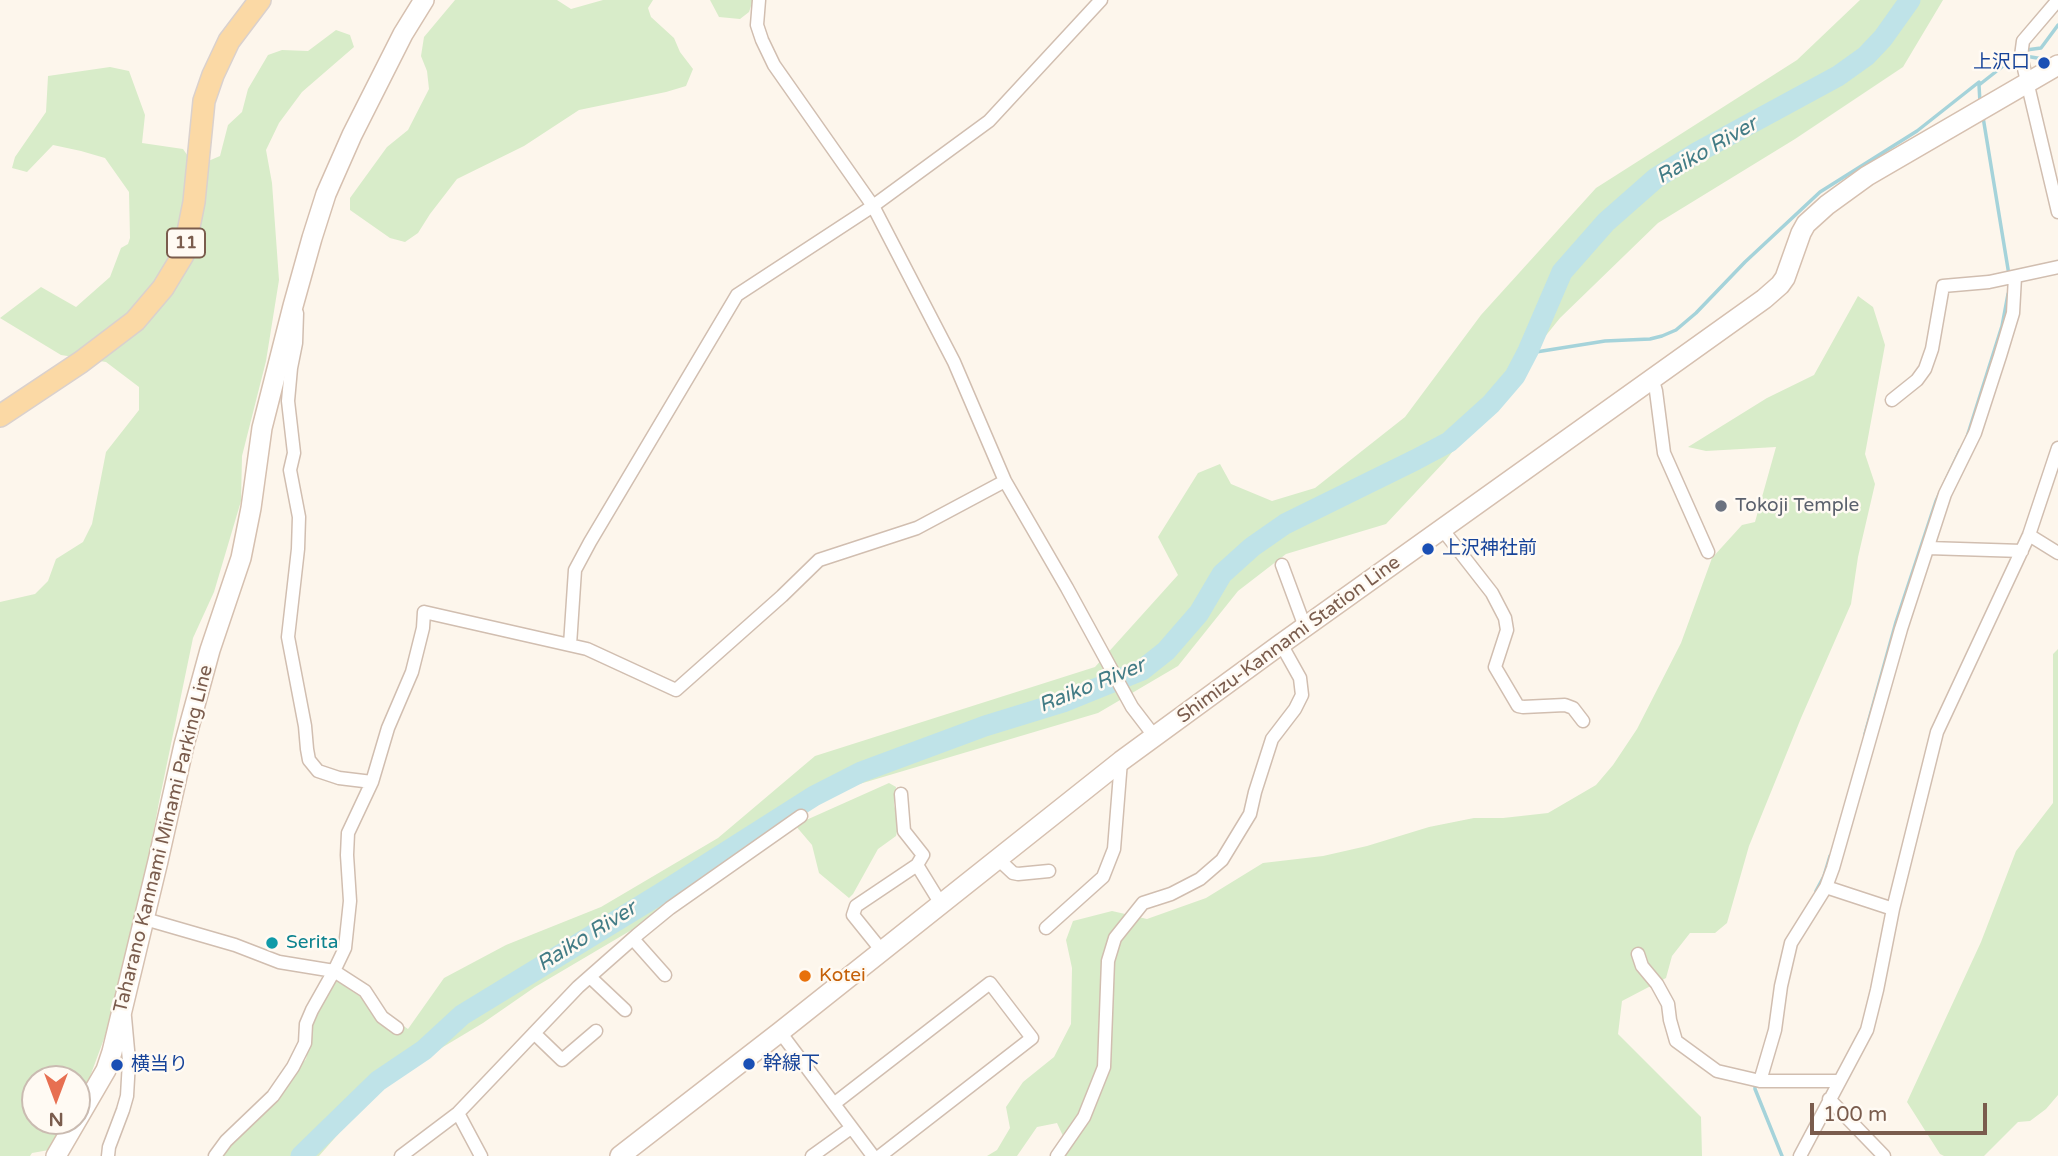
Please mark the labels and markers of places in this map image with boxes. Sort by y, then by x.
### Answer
place label: 上沢口 [1973,52,2030,74]
marker: 上沢口 [2036,55,2052,71]
place label: Tokoji Temple [1735,495,1859,517]
marker: Tokoji Temple [1713,498,1729,514]
place label: 上沢神社前 [1442,538,1537,560]
marker: 上沢神社前 [1420,541,1436,557]
place label: Serita [286,932,338,954]
marker: Serita [264,935,280,951]
place label: Kotei [819,965,866,987]
marker: Kotei [797,968,813,984]
place label: 幹線下 [763,1053,820,1075]
place label: 横当り [131,1054,188,1076]
marker: 幹線下 [741,1056,757,1072]
marker: 横当り [109,1057,125,1073]

